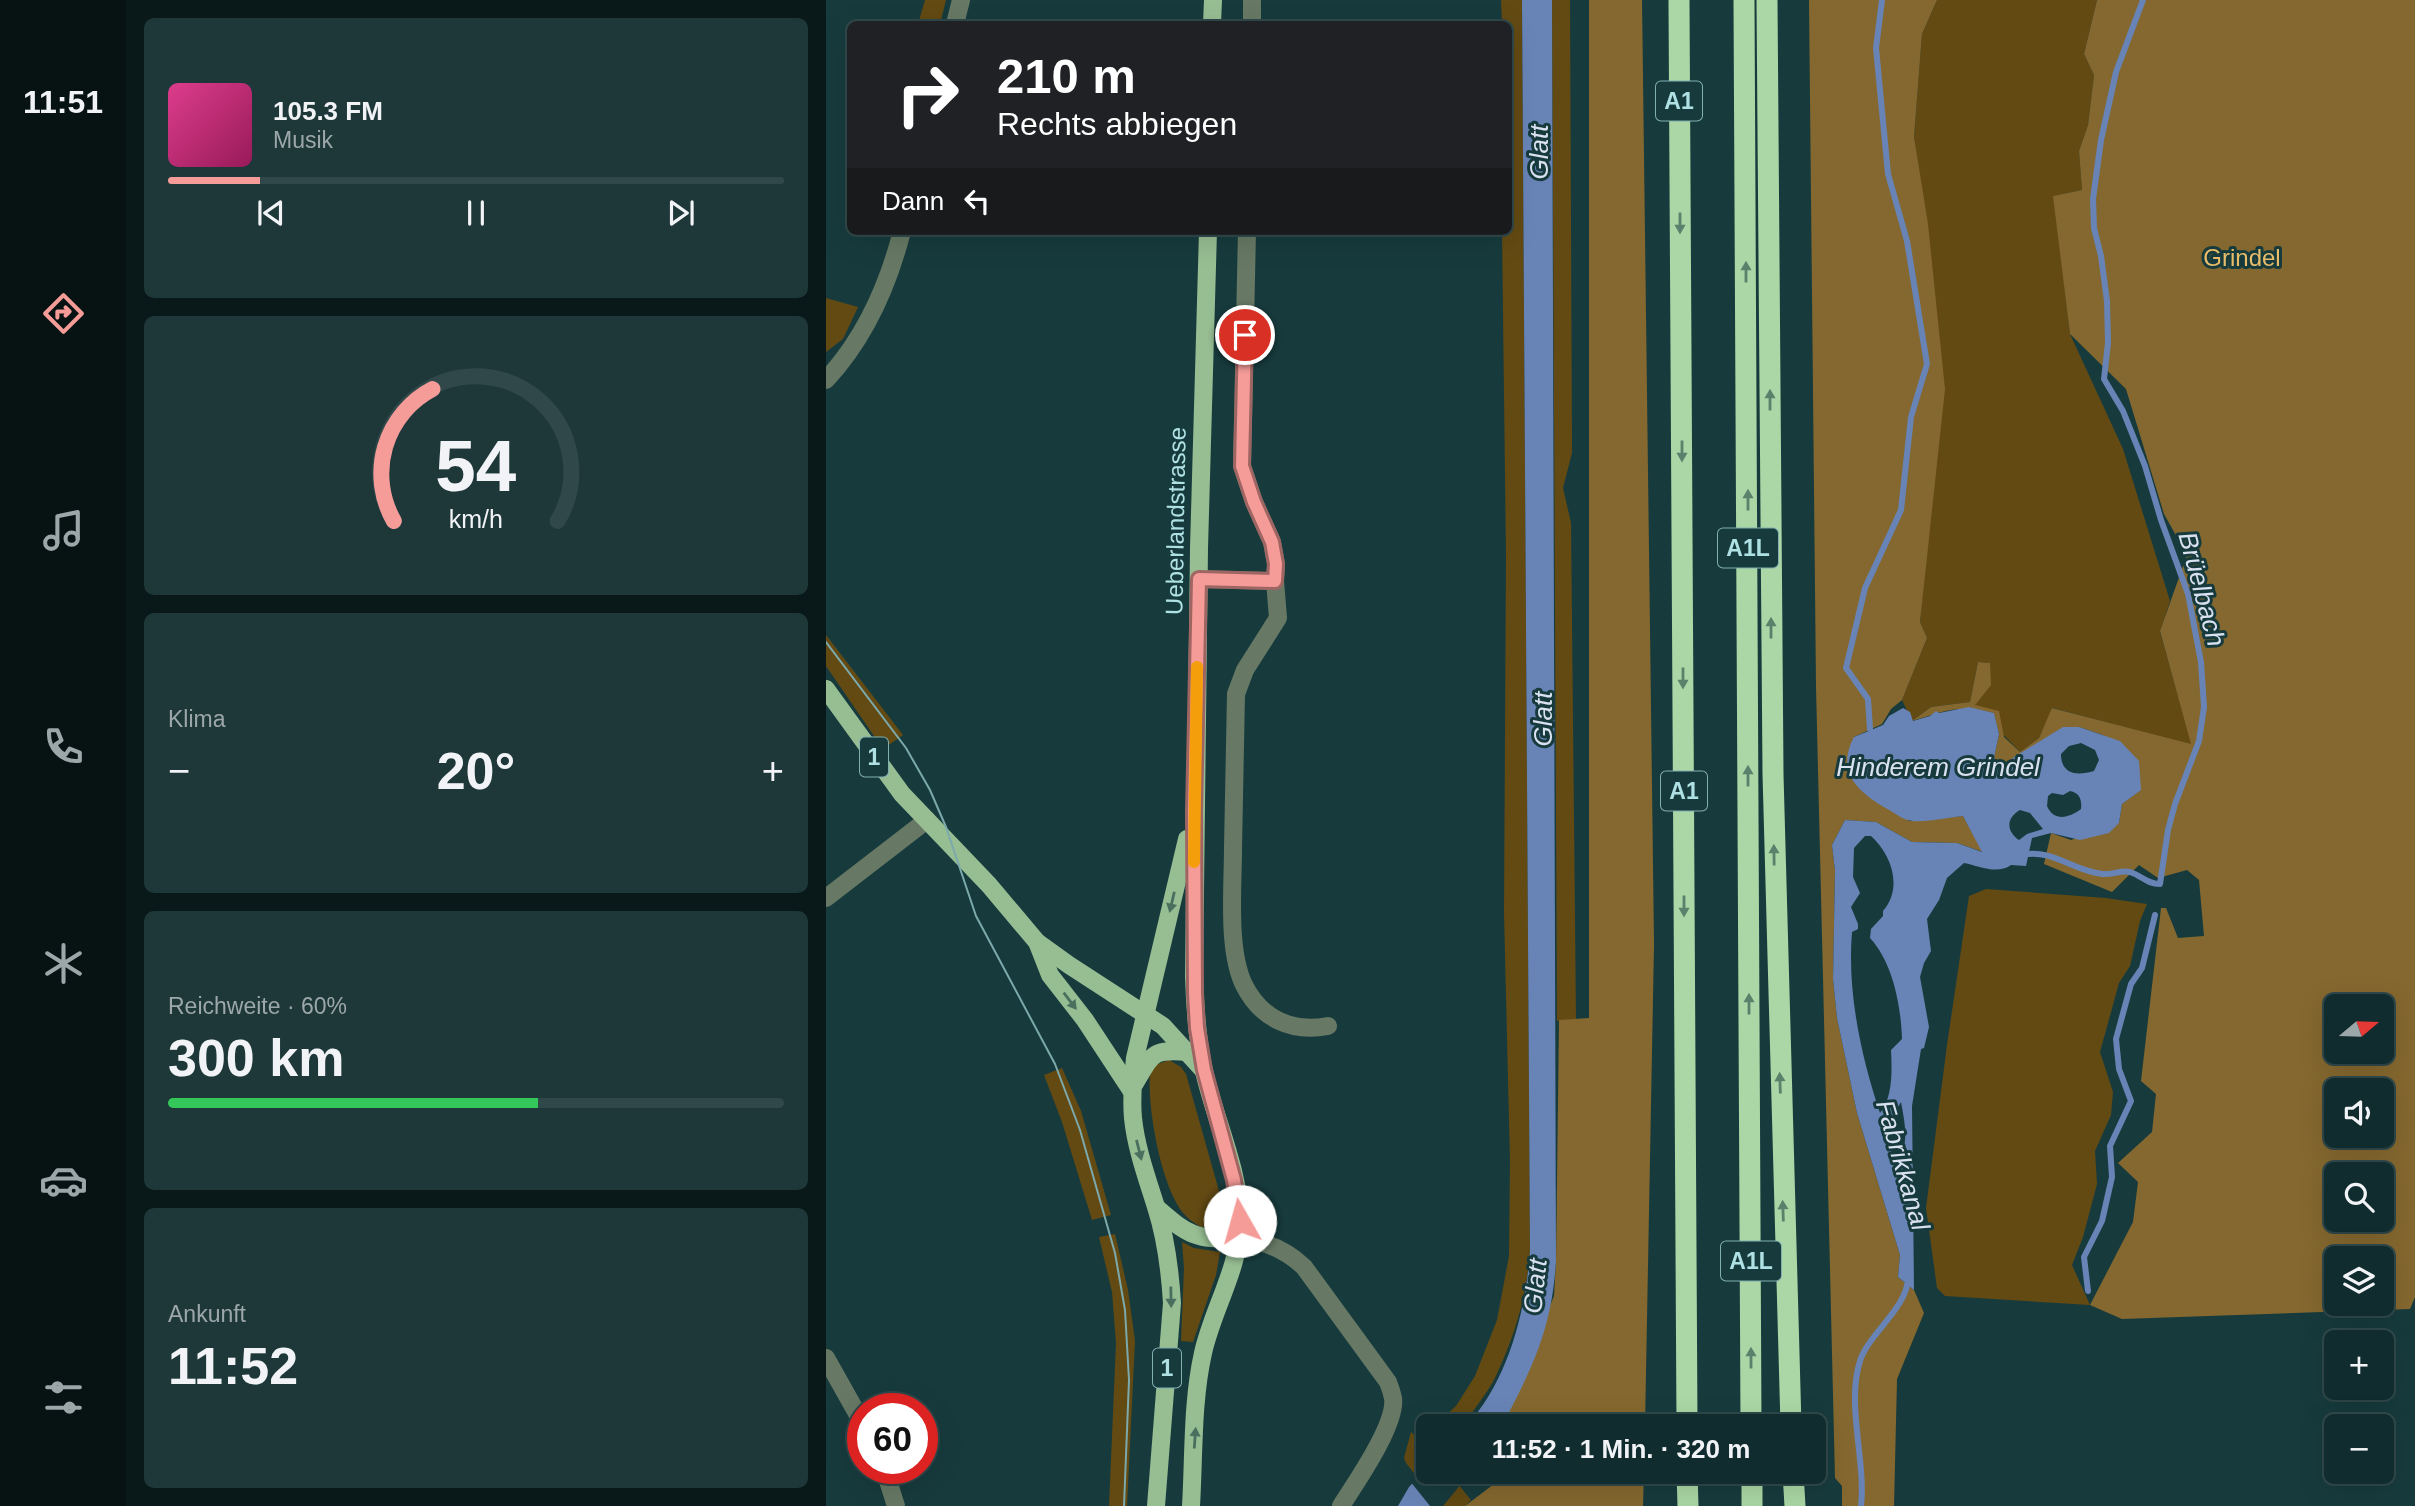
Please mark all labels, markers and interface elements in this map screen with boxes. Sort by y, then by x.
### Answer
icon: right [882,49,973,140]
text: 210 m [997,49,1136,103]
road number: A1 [1656,82,1702,120]
text: 11:51 [23,84,103,120]
text: 105.3 FM [273,96,383,126]
text: Rechts abbiegen [997,106,1237,142]
water label: Glatt [1524,123,1554,179]
text: Musik [273,127,333,153]
icon: left [958,182,996,220]
text: Dann [882,186,944,216]
icon: previous [252,194,290,232]
icon: pause [457,194,495,232]
icon: next [662,194,700,232]
one-way arrow [1674,213,1686,235]
park label: Grindel [2203,244,2281,271]
one-way arrow [1741,261,1752,283]
icon: directions [39,289,88,338]
pin [1215,305,1275,365]
icon: arrive [1226,316,1264,354]
one-way arrow [1764,389,1776,411]
text: 54 [436,426,517,507]
street label: Ueberlandstrasse [1160,427,1191,615]
one-way arrow [1676,440,1688,462]
one-way arrow [1742,488,1753,510]
text: km/h [449,505,503,533]
icon: music [39,506,88,555]
road number: A1L [1718,528,1778,568]
water label: Brüelbach [2172,529,2232,649]
one-way arrow [1765,617,1777,639]
one-way arrow [1677,668,1689,690]
water label: Glatt [1528,690,1558,746]
text: Klima [168,706,226,732]
icon: phone [39,722,88,771]
road number: 1 [860,737,888,776]
text: 20° [437,742,515,800]
text: − [168,750,190,792]
text: + [762,750,784,792]
water label: Hinderem Grindel [1836,752,2041,782]
one-way arrow [1742,765,1754,787]
road number: A1 [1661,772,1707,810]
one-way arrow [1768,844,1780,866]
one-way arrow [1166,891,1177,913]
one-way arrow [1678,895,1690,917]
icon: climate [39,939,88,988]
one-way arrow [1063,992,1077,1010]
one-way arrow [1743,992,1755,1014]
text: Reichweite · 60% [168,993,347,1019]
north arrow [2324,994,2394,1064]
map controls [2324,994,2394,1484]
text: 300 km [168,1029,344,1087]
one-way arrow [1774,1071,1785,1093]
button: sound [2324,1078,2394,1148]
water label: Fabrikkanal [1870,1096,1936,1235]
one-way arrow [1134,1139,1145,1161]
icon: car [39,1156,88,1205]
button: search [2324,1162,2394,1232]
position arrow [1203,1184,1277,1258]
one-way arrow [1778,1200,1789,1222]
road number: A1L [1721,1242,1781,1280]
button: layers [2324,1246,2394,1316]
water label: Glatt [1517,1255,1553,1315]
one-way arrow [1165,1287,1177,1309]
text: Ankunft [168,1301,246,1327]
button: + [2324,1330,2394,1400]
text: 11:52 [168,1337,298,1395]
one-way arrow [1745,1347,1757,1369]
road number: 1 [1153,1348,1181,1387]
icon: filters [39,1373,88,1422]
speed limit sign: 60 [847,1393,938,1484]
button: − [2324,1414,2394,1484]
one-way arrow [1190,1427,1201,1449]
text: 11:52 · 1 Min. · 320 m [1492,1434,1750,1464]

